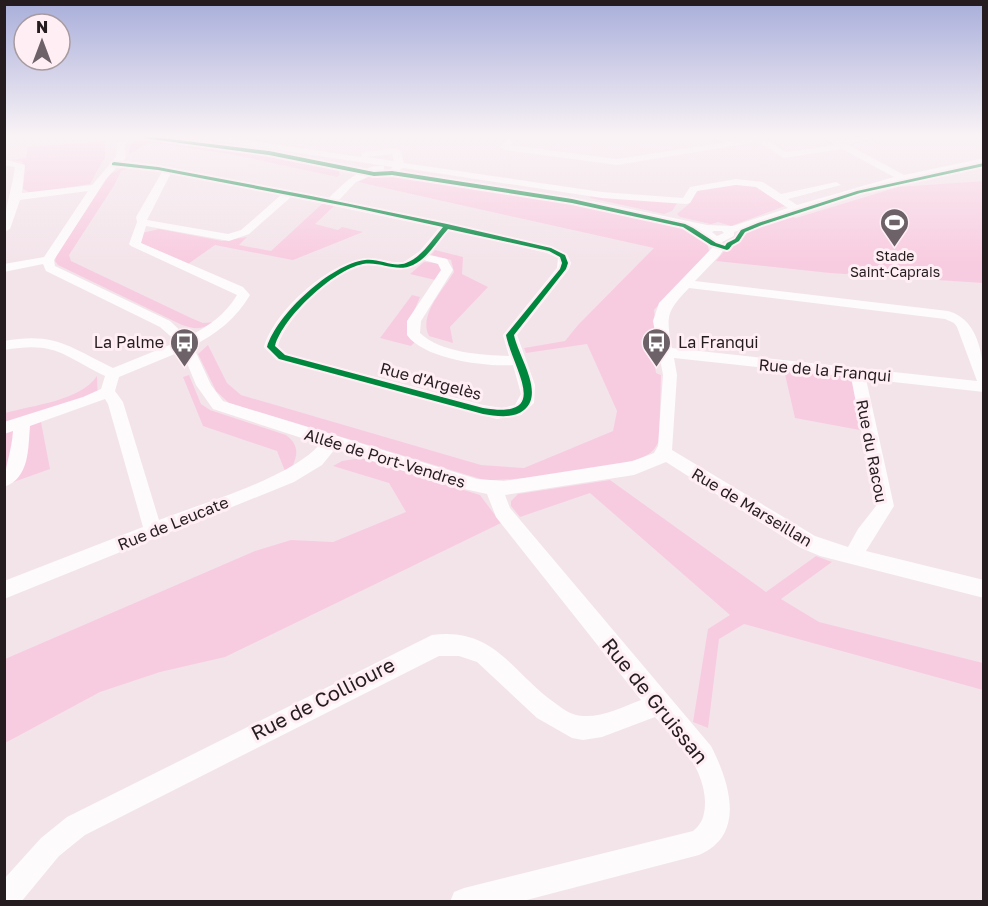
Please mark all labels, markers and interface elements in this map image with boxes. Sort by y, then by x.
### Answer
north arrow [12,12,72,72]
text: N [36,17,48,37]
sports icon: Stade Saint-Caprais [879,206,911,248]
place label: Stade Saint-Caprais [850,247,940,280]
bus stop icon: La Palme [169,326,201,368]
bus stop icon: La Franqui [641,326,673,368]
place label: La Palme [94,332,164,352]
place label: La Franqui [678,332,759,352]
street label: Rue de la Franqui [758,354,892,386]
street label: Rue d'Argelès [378,358,484,404]
street label: Rue du Racou [852,398,892,504]
street label: Allée de Port-Vendres [302,424,468,492]
street label: Rue de Marseillan [688,463,816,551]
street label: Rue de Leucate [115,492,231,554]
street label: Rue de Gruissan [598,633,714,768]
street label: Rue de Collioure [247,652,398,745]

